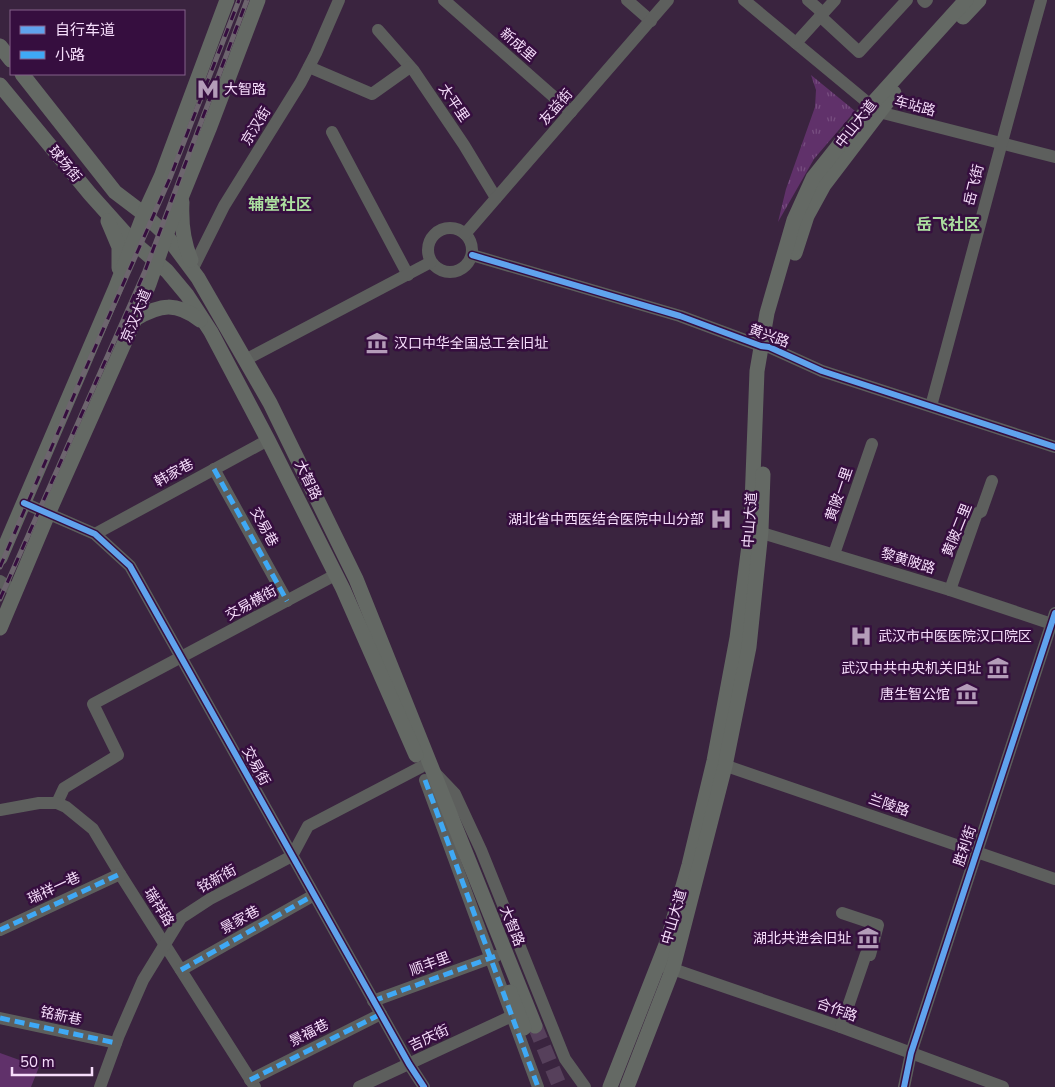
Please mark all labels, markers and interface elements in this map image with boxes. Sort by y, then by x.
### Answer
legend [10,10,185,75]
text: 自行车道 [55,20,115,40]
street label: 新成里 [496,24,540,66]
text: 小路 [55,45,85,65]
metro station icon: 大智路 [195,76,221,102]
place label: 大智路 [224,80,266,99]
street label: 太平里 [434,80,474,126]
street label: 友益街 [535,85,577,129]
street label: 车站路 [892,91,938,121]
street label: 中山大道 [831,96,881,152]
street label: 京汉街 [237,103,275,149]
street label: 球场街 [44,142,86,186]
street label: 岳飞街 [960,162,988,208]
district label: 辅堂社区 [248,194,312,216]
district label: 岳飞社区 [916,214,980,236]
street label: 京汉大道 [116,287,156,345]
street label: 黄兴路 [746,320,792,352]
museum icon: 汉口中华全国总工会旧址 [364,330,390,356]
place label: 汉口中华全国总工会旧址 [394,334,548,353]
street label: 韩家巷 [151,455,197,491]
street label: 大智路 [290,457,326,503]
street label: 黄陂一里 [821,464,857,524]
street label: 中山大道 [739,491,761,549]
street label: 黄陂二里 [938,500,976,560]
street label: 交易巷 [246,504,282,550]
hospital icon: 湖北省中西医结合医院中山分部 [708,506,734,532]
place label: 湖北省中西医结合医院中山分部 [508,510,704,529]
street label: 黎黄陂路 [878,544,938,578]
street label: 交易横街 [222,581,280,625]
hospital icon: 武汉市中医医院汉口院区 [848,623,874,649]
place label: 武汉市中医医院汉口院区 [878,627,1032,646]
museum icon: 武汉中共中央机关旧址 [985,655,1011,681]
place label: 武汉中共中央机关旧址 [841,659,981,678]
museum icon: 唐生智公馆 [954,681,980,707]
place label: 唐生智公馆 [880,685,950,704]
street label: 交易街 [238,743,274,789]
street label: 兰陵路 [866,789,912,821]
street label: 胜利街 [949,823,981,869]
street label: 铭新街 [194,861,240,897]
street label: 瑞祥一巷 [25,868,83,908]
street label: 瑞祥路 [140,884,178,930]
street label: 中山大道 [657,887,691,947]
street label: 景家巷 [217,902,263,938]
street label: 大智路 [495,903,529,949]
museum icon: 湖北共进会旧址 [855,925,881,951]
place label: 湖北共进会旧址 [753,929,851,948]
street label: 顺丰里 [407,948,453,980]
street label: 合作路 [814,994,860,1026]
street label: 铭新巷 [38,1002,84,1030]
street label: 景福巷 [286,1015,332,1051]
street label: 吉庆街 [406,1021,452,1055]
scale bar [12,1044,92,1076]
text: 50 m [20,1052,55,1072]

